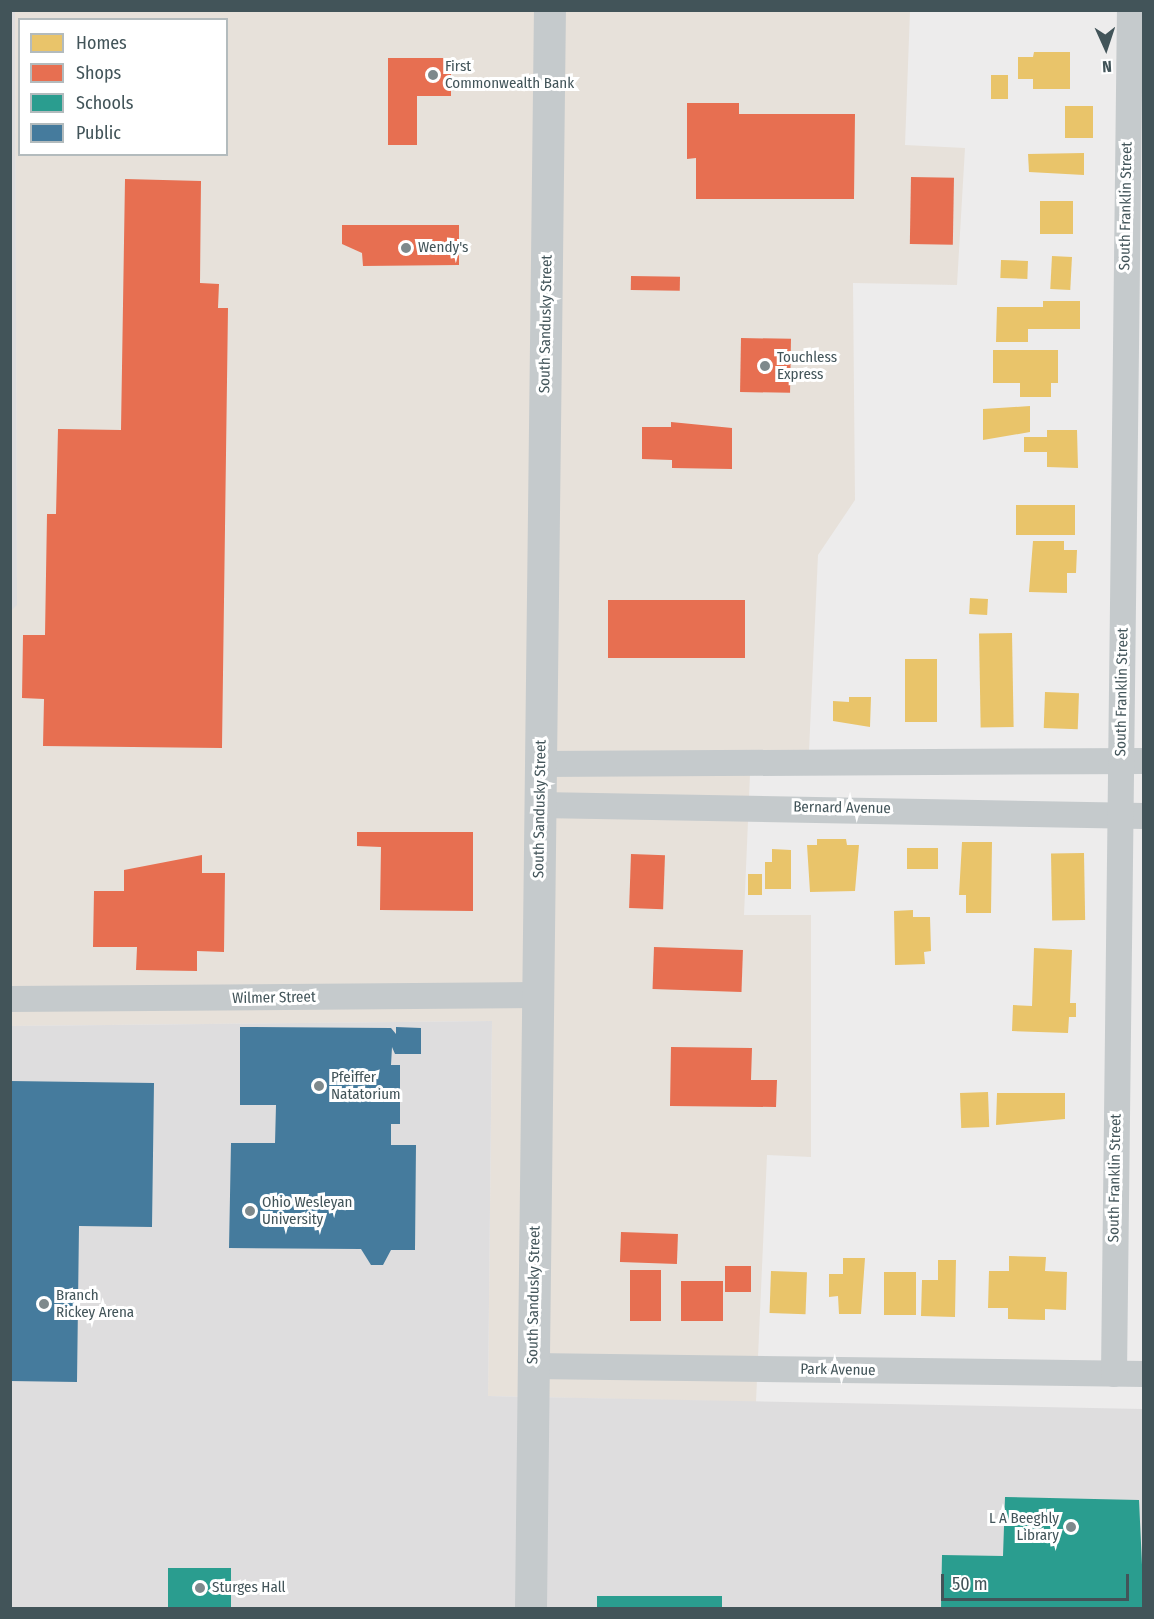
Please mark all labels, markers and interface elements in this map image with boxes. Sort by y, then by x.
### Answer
legend [18,18,228,156]
north arrow [1076,18,1136,78]
text: Homes [76,32,127,54]
place label: First Commonwealth Bank [445,57,574,92]
text: N [1102,57,1112,76]
text: Shops [76,62,121,84]
marker: First Commonwealth Bank [426,68,440,82]
text: Schools [76,92,134,114]
text: Public [76,122,121,144]
street label: South Franklin Street [1116,142,1136,270]
place label: Wendy's [418,239,468,257]
marker: Wendy's [399,241,413,255]
street label: South Sandusky Street [536,255,556,393]
place label: Touchless Express [777,348,837,383]
marker: Touchless Express [758,359,772,373]
street label: South Franklin Street [1112,628,1132,756]
street label: South Sandusky Street [530,740,550,878]
street label: Bernard Avenue [793,798,891,818]
street label: Wilmer Street [232,988,316,1008]
place label: Pfeiffer Natatorium [331,1068,401,1103]
marker: Pfeiffer Natatorium [312,1079,326,1093]
street label: South Franklin Street [1105,1114,1125,1242]
place label: Ohio Wesleyan University [262,1193,352,1228]
marker: Ohio Wesleyan University [243,1204,257,1218]
street label: South Sandusky Street [524,1226,544,1364]
place label: Branch Rickey Arena [56,1286,134,1321]
marker: Branch Rickey Arena [37,1297,51,1311]
street label: Park Avenue [800,1360,876,1380]
place label: L A Beeghly Library [989,1509,1059,1544]
marker: L A Beeghly Library [1064,1520,1078,1534]
scale bar [944,1562,1132,1600]
text: 50 m [952,1573,988,1595]
place label: Sturges Hall [212,1579,286,1597]
marker: Sturges Hall [193,1581,207,1595]

